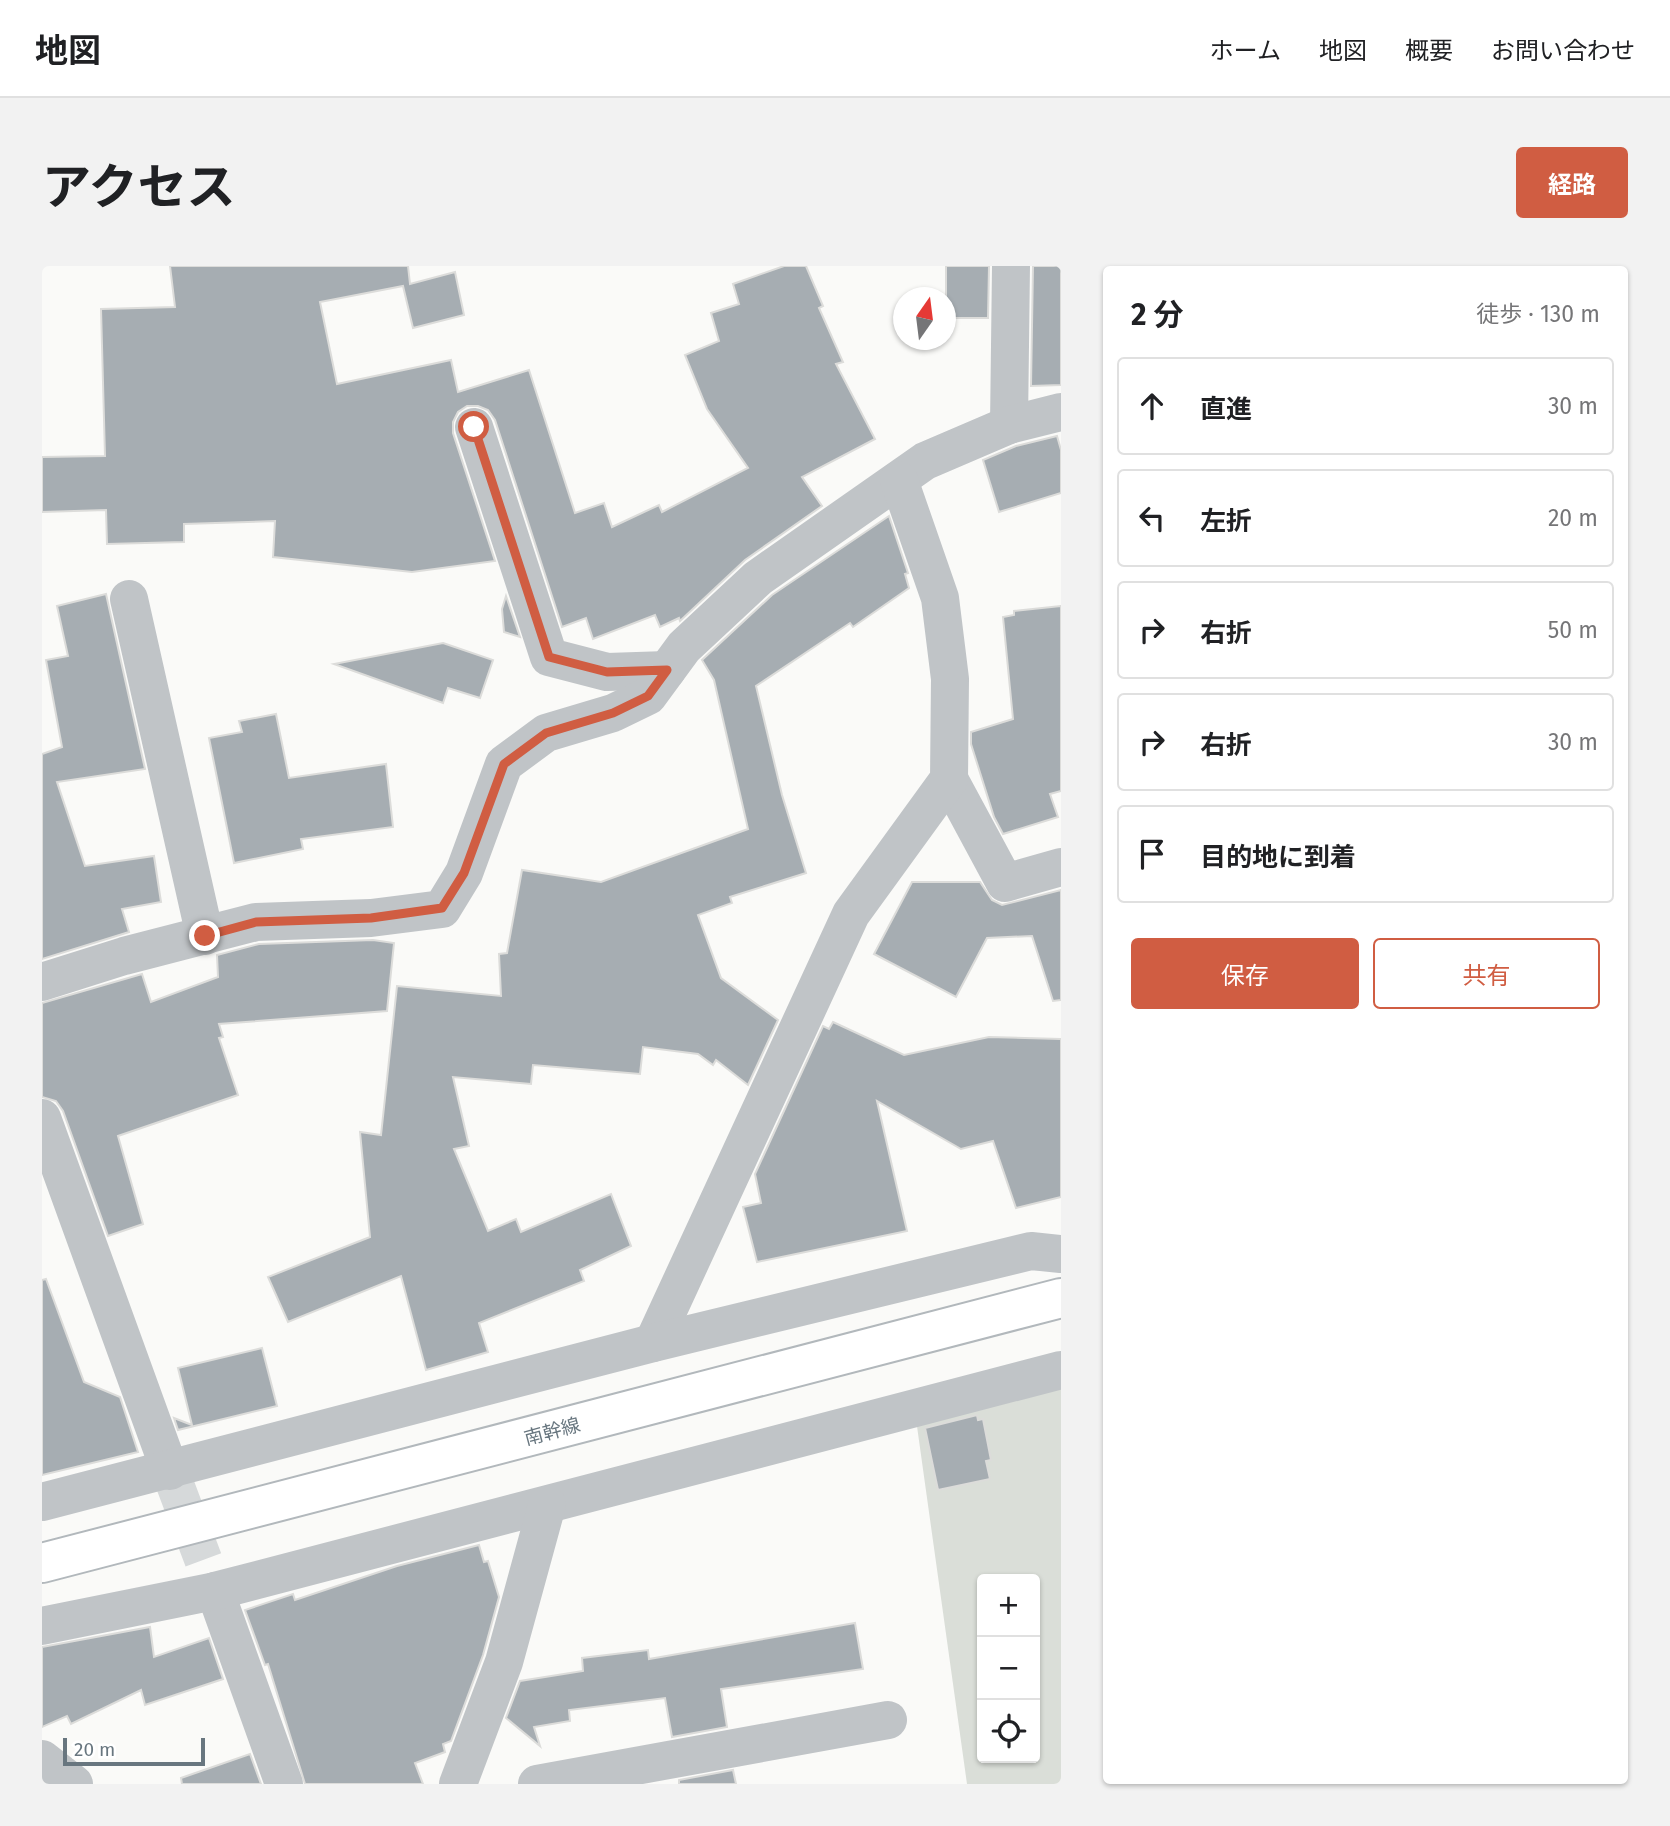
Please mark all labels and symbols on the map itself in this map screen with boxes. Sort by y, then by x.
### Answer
north arrow [893,287,956,350]
route start [458,411,489,442]
route end [189,920,220,951]
street label: 南幹線 [522,1413,583,1450]
scale bar [63,1735,205,1767]

